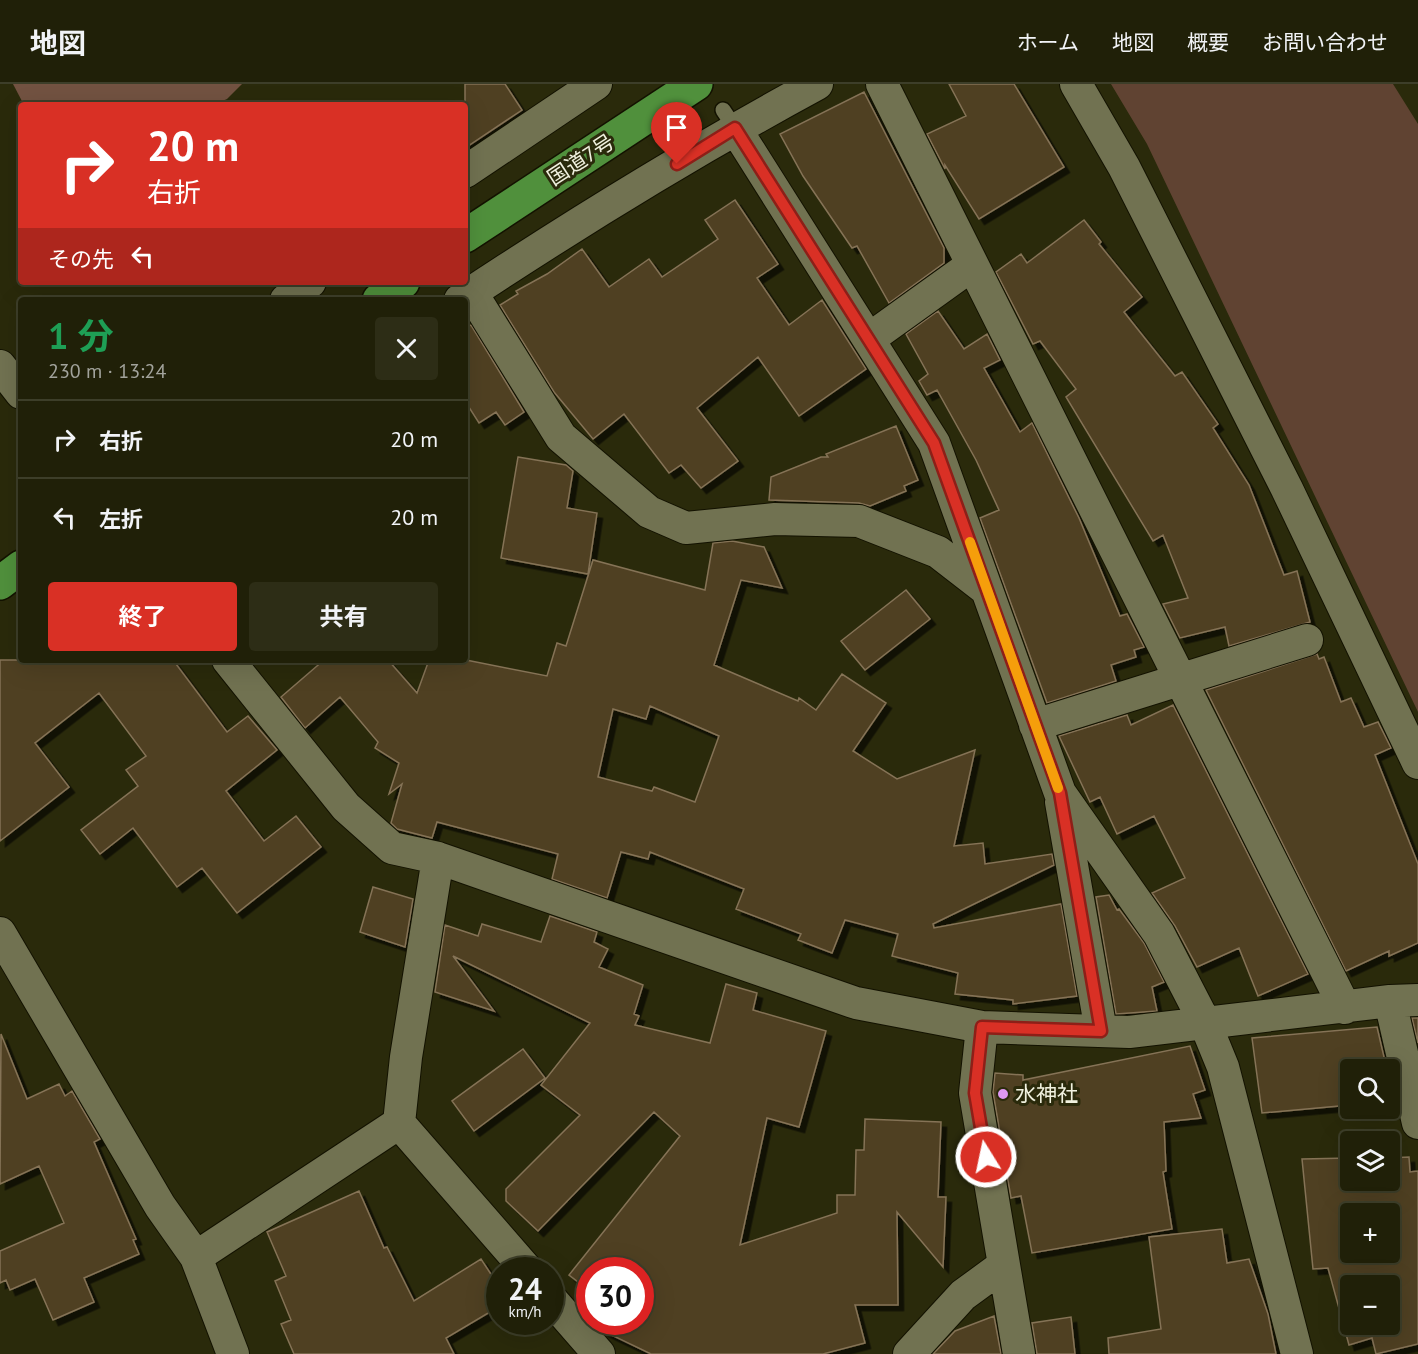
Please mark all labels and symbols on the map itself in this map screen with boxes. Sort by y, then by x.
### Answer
pin [651,102,702,164]
street label: 国道7号 [542,128,619,191]
place label: 水神社 [1015,1080,1078,1107]
marker: 水神社 [996,1087,1010,1101]
position arrow [954,1125,1018,1189]
speed limit sign: 30 [576,1257,654,1335]

